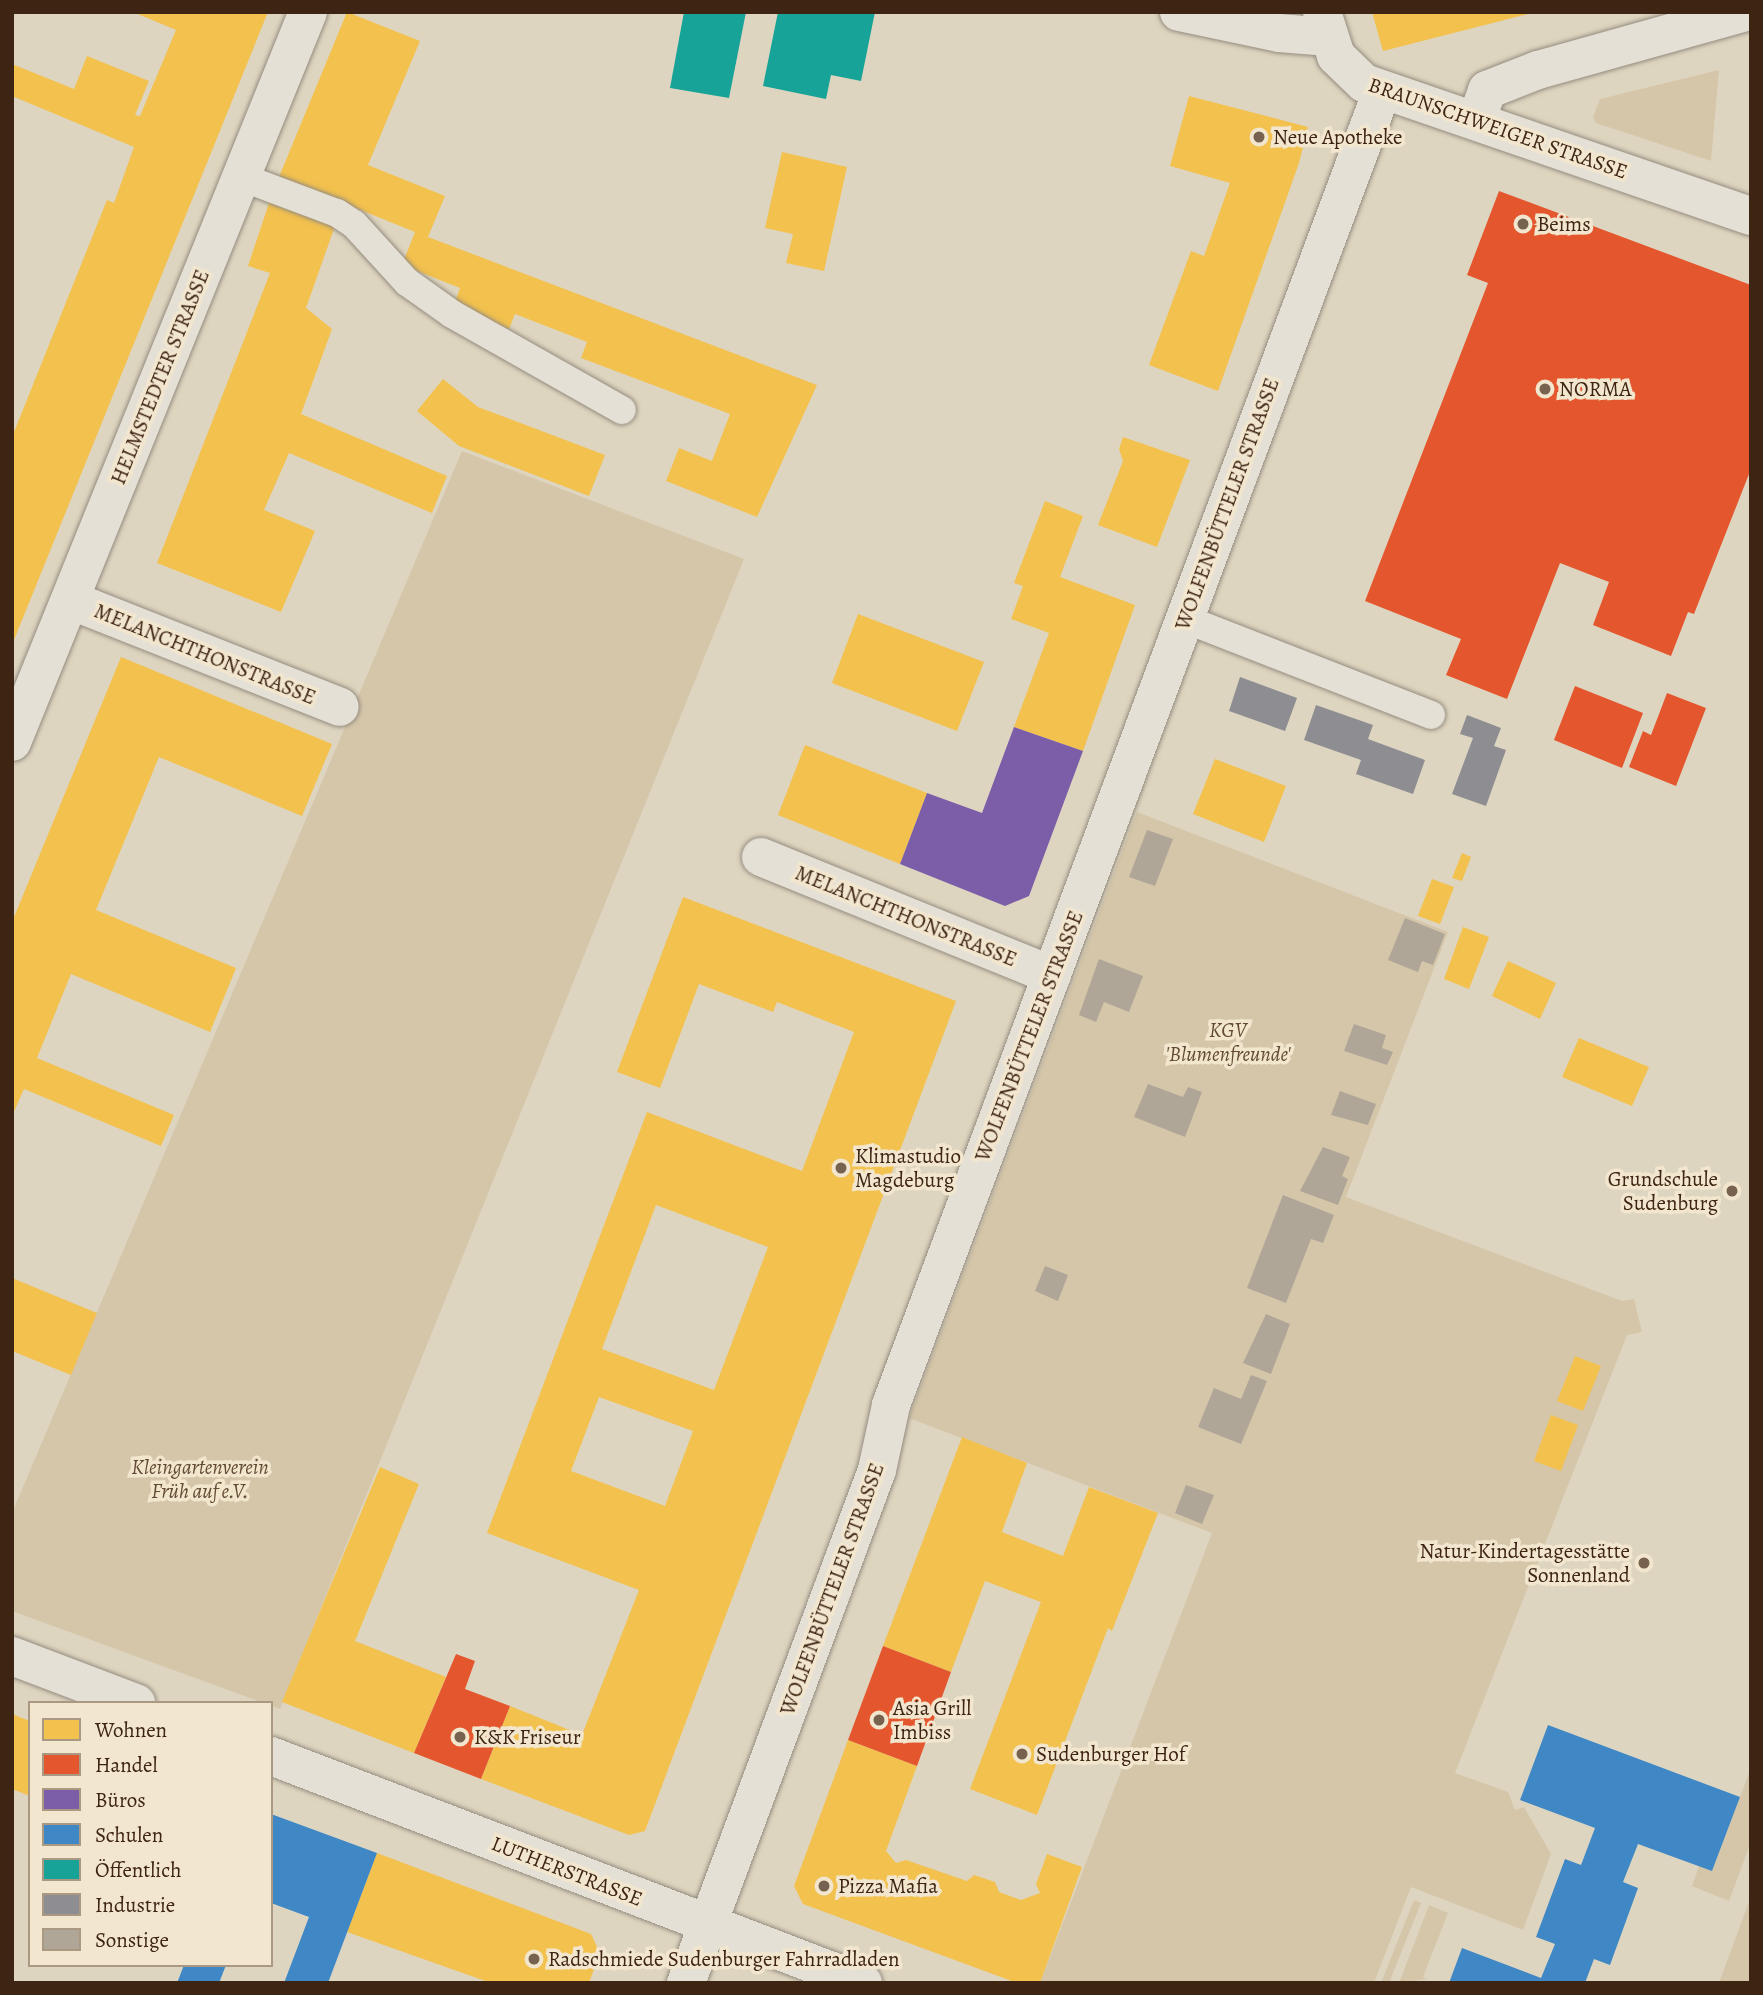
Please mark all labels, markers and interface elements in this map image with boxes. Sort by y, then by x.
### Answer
street label: BRAUNSCHWEIGER STRASSE [1365,72,1631,184]
place label: Neue Apotheke [1273,124,1402,150]
marker: Neue Apotheke [1251,129,1267,145]
place label: Beims [1537,211,1591,237]
marker: Beims [1515,216,1531,232]
street label: HELMSTEDTER STRASSE [105,266,215,488]
street label: WOLFENBÜTTELER STRASSE [1170,375,1284,633]
place label: NORMA [1559,376,1632,402]
marker: NORMA [1537,381,1553,397]
street label: MELANCHTHONSTRASSE [91,598,319,710]
street label: MELANCHTHONSTRASSE [792,860,1020,972]
street label: WOLFENBÜTTELER STRASSE [970,907,1088,1165]
park label: KGV 'Blumenfreunde' [1165,1017,1291,1067]
place label: Klimastudio Magdeburg [855,1143,961,1193]
marker: Klimastudio Magdeburg [833,1160,849,1176]
place label: Grundschule Sudenburg [1608,1166,1718,1216]
marker: Grundschule Sudenburg [1724,1183,1740,1199]
park label: Kleingartenverein Früh auf e.V. [131,1454,269,1504]
street label: WOLFENBÜTTELER STRASSE [775,1460,889,1718]
place label: Natur-Kindertagesstätte Sonnenland [1419,1538,1630,1588]
marker: Natur-Kindertagesstätte Sonnenland [1636,1555,1652,1571]
place label: Asia Grill Imbiss [893,1695,971,1745]
legend [28,1701,273,1967]
marker: Asia Grill Imbiss [871,1712,887,1728]
text: Wohnen [95,1716,167,1744]
place label: K&K Friseur [474,1724,581,1750]
marker: K&K Friseur [452,1729,468,1745]
place label: Sudenburger Hof [1036,1741,1186,1767]
marker: Sudenburger Hof [1014,1746,1030,1762]
text: Handel [95,1751,158,1779]
text: Büros [95,1786,146,1814]
text: Schulen [95,1821,163,1849]
street label: LUTHERSTRASSE [488,1831,646,1911]
text: Öffentlich [95,1856,181,1884]
place label: Pizza Mafia [838,1873,938,1899]
marker: Pizza Mafia [816,1878,832,1894]
text: Industrie [95,1891,175,1919]
text: Sonstige [95,1926,169,1954]
place label: Radschmiede Sudenburger Fahrradladen [548,1946,899,1972]
marker: Radschmiede Sudenburger Fahrradladen [526,1951,542,1967]

